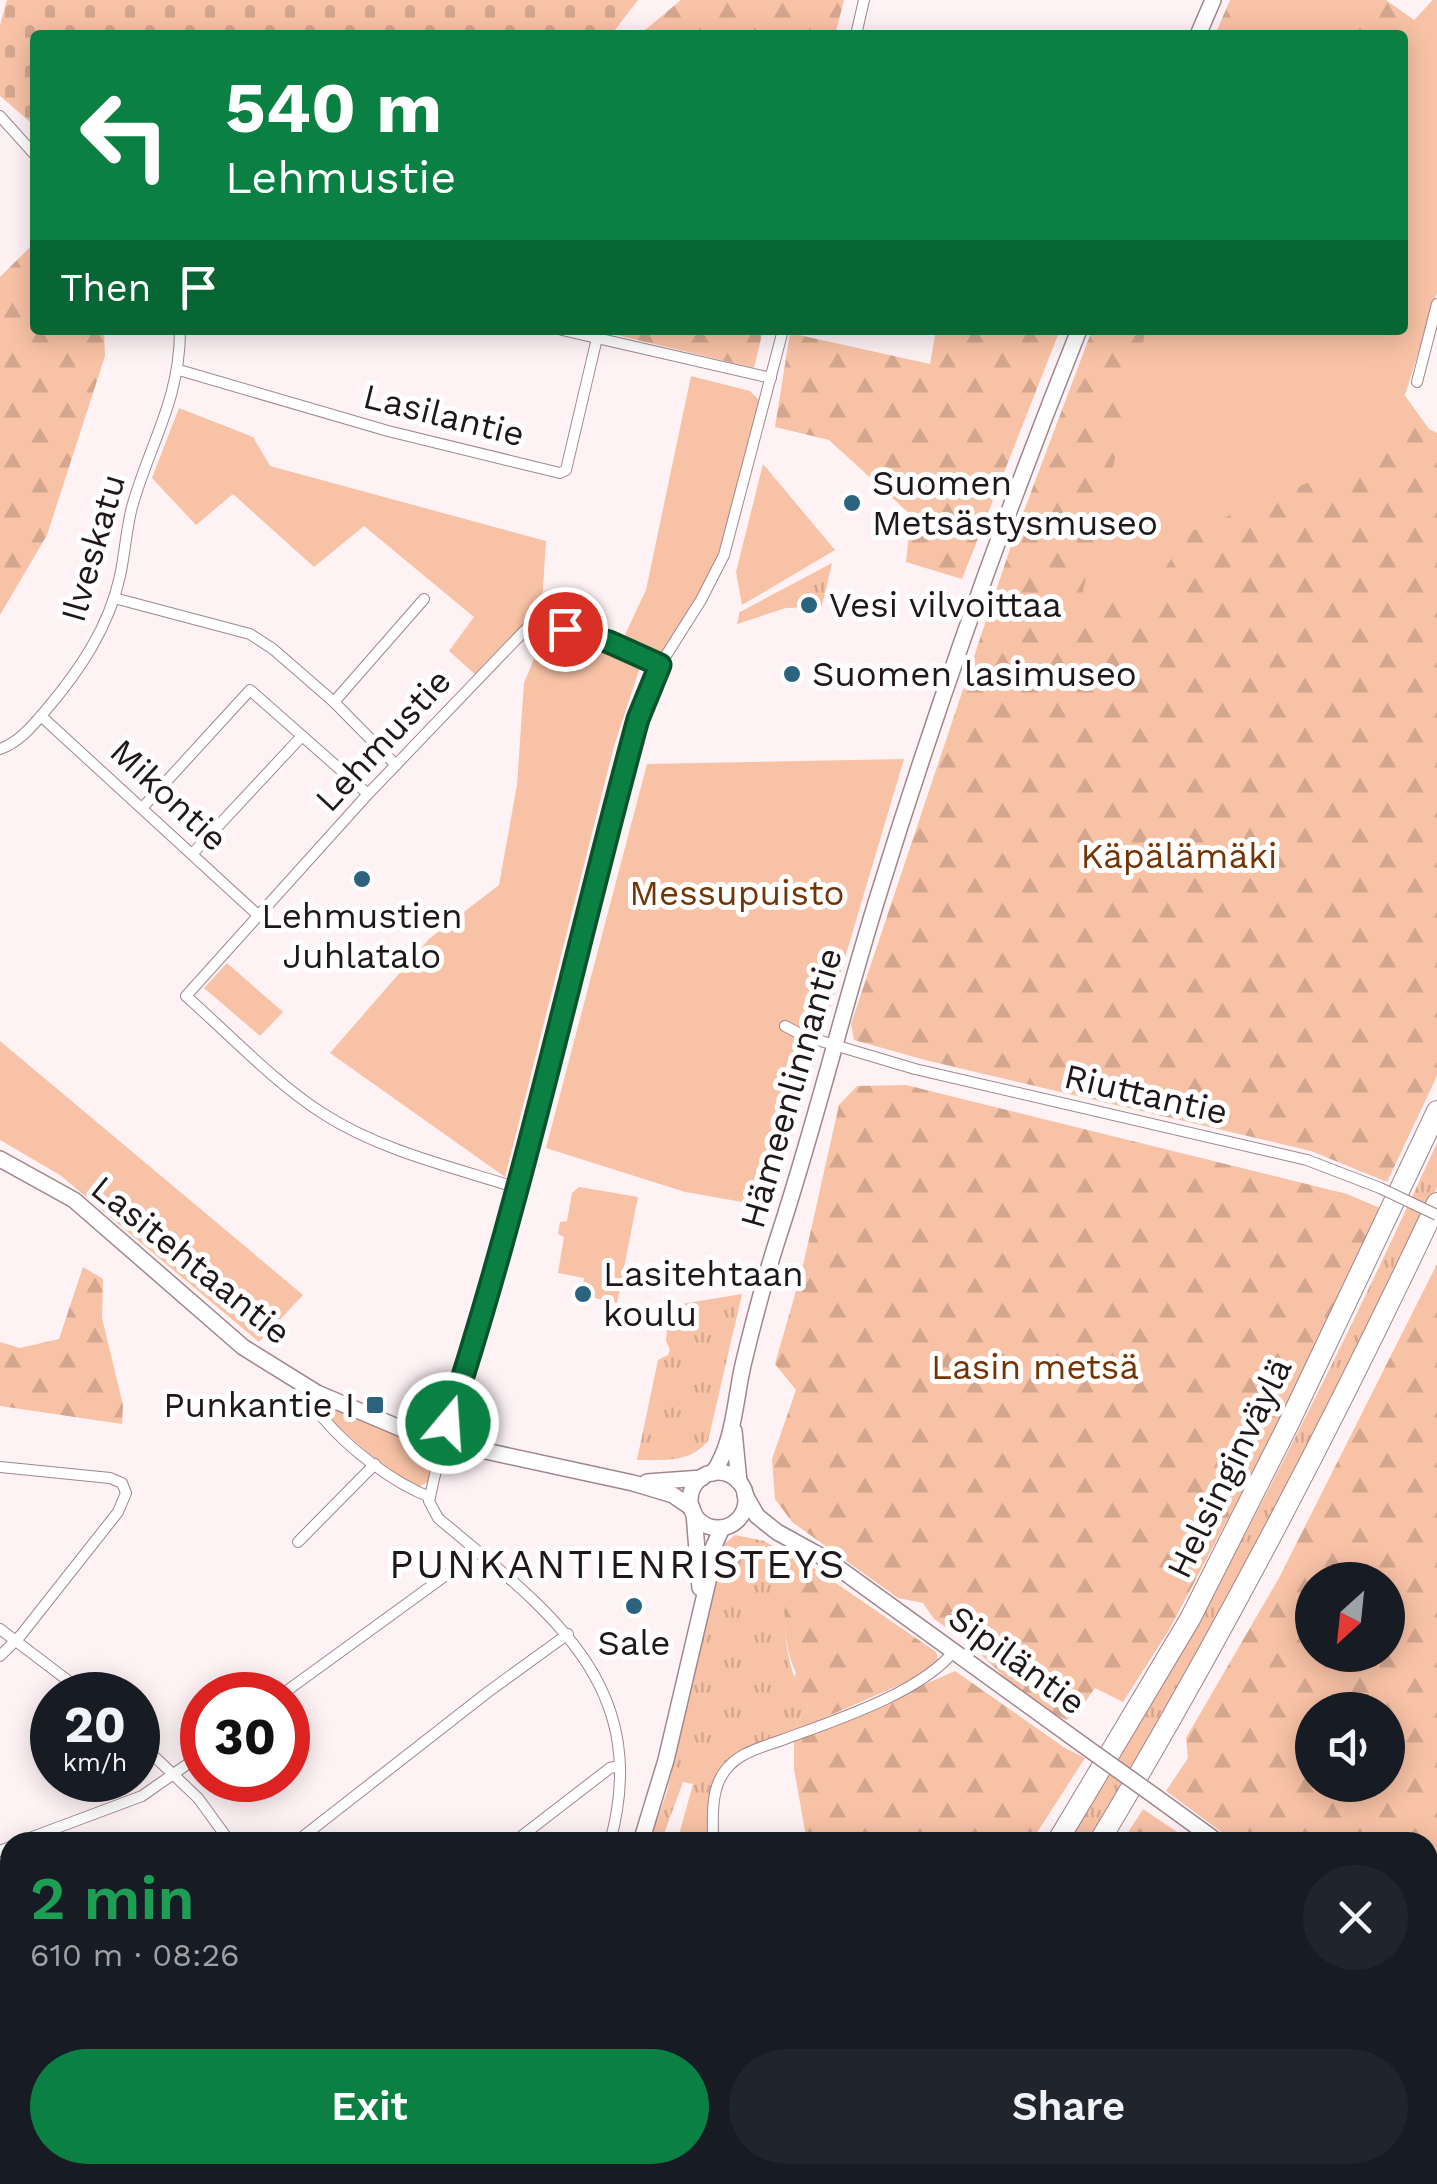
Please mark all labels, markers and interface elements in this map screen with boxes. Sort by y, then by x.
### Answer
text: 540 m [225,67,442,149]
icon: left [60,70,190,200]
text: Lehmustie [225,151,456,204]
icon: arrive [171,260,226,315]
text: Then [60,266,151,310]
street label: Lasilantie [359,375,529,455]
place label: Suomen Metsästysmuseo [872,462,1158,544]
street label: Ilveskatu [52,469,134,627]
marker: Suomen Metsästysmuseo [841,492,863,514]
place label: Vesi vilvoittaa [829,584,1062,626]
pin [523,587,608,672]
marker: Vesi vilvoittaa [798,594,820,616]
icon: arrive [538,602,593,657]
place label: Suomen lasimuseo [812,653,1137,695]
street label: Lehmustie [306,660,460,820]
marker: Suomen lasimuseo [781,663,803,685]
street label: Mikontie [102,730,236,860]
park label: Käpälämäki [1081,835,1277,877]
marker: Lehmustien Juhlatalo [351,868,373,890]
park label: Messupuisto [629,872,845,914]
place label: Lehmustien Juhlatalo [261,895,463,977]
street label: Hämeenlinnantie [731,943,851,1233]
street label: Riuttantie [1060,1055,1232,1133]
street label: Lasitehtaantie [83,1167,299,1353]
place label: Lasitehtaan koulu [603,1253,804,1335]
marker: Lasitehtaan koulu [572,1283,594,1305]
park label: Lasin metsä [931,1346,1139,1388]
street label: Helsinginväylä [1158,1351,1300,1585]
position arrow [396,1371,500,1475]
place label: Punkantie I [163,1384,355,1426]
marker: Punkantie I [364,1394,386,1416]
district label: PUNKANTIENRISTEYS [389,1541,847,1588]
north arrow [1295,1562,1405,1672]
map controls [1295,1562,1405,1802]
marker: Sale [623,1595,645,1617]
street label: Sipiläntie [940,1596,1094,1724]
place label: Sale [598,1622,670,1664]
speed limit sign: 30 [180,1672,310,1802]
button: sound [1295,1692,1405,1802]
text: 20 [64,1695,126,1754]
text: km/h [63,1748,127,1777]
text: 2 min [30,1863,195,1934]
button: close [1303,1865,1408,1970]
text: 610 m · 08:26 [30,1936,240,1974]
button: Exit [30,2049,709,2164]
button: Share [729,2049,1408,2164]

